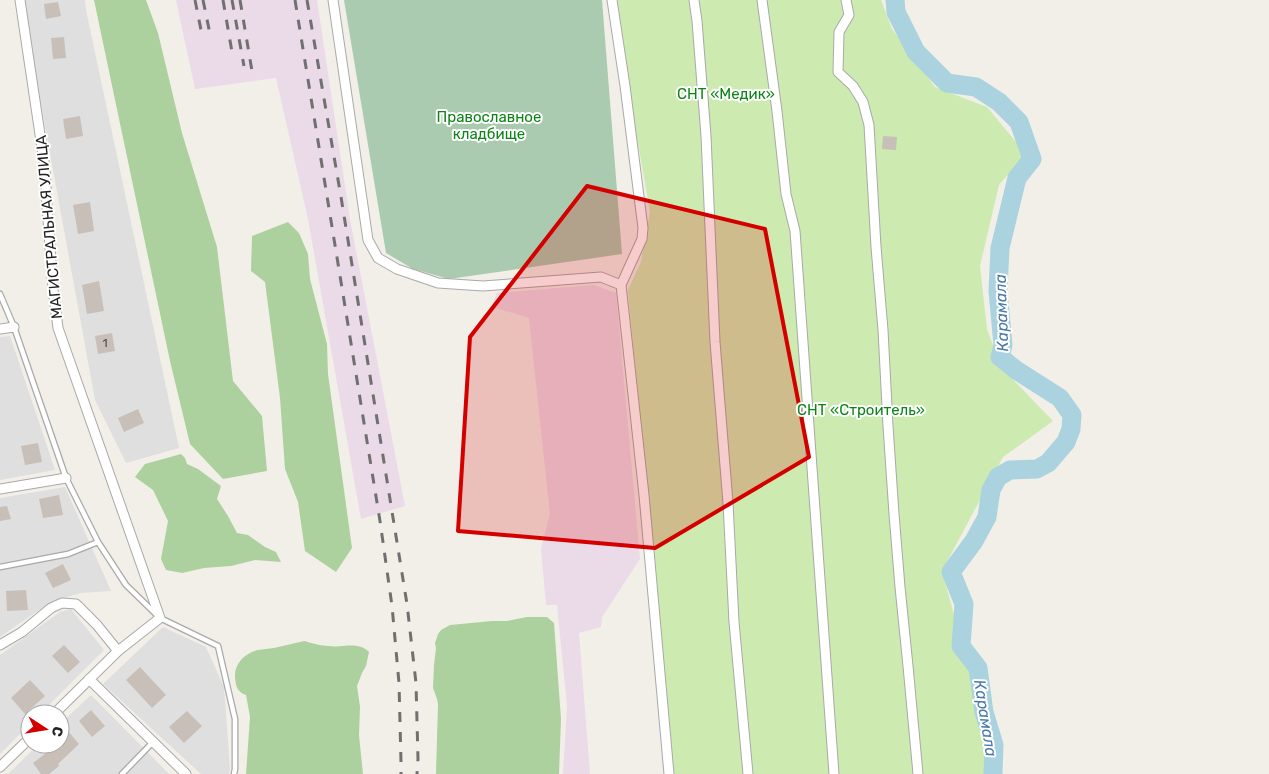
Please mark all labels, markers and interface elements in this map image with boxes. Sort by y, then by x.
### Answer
park label: СНТ «Медик» [677,85,775,103]
park label: Православное кладбище [437,108,541,143]
street label: МАГИСТРАЛЬНАЯ УЛИЦА [32,134,66,320]
water label: Карамала [991,274,1012,352]
house number: 1 [102,336,108,350]
park label: СНТ «Строитель» [797,401,925,419]
water label: Карамала [970,678,1001,758]
north arrow [20,704,70,754]
text: С [48,725,67,738]

